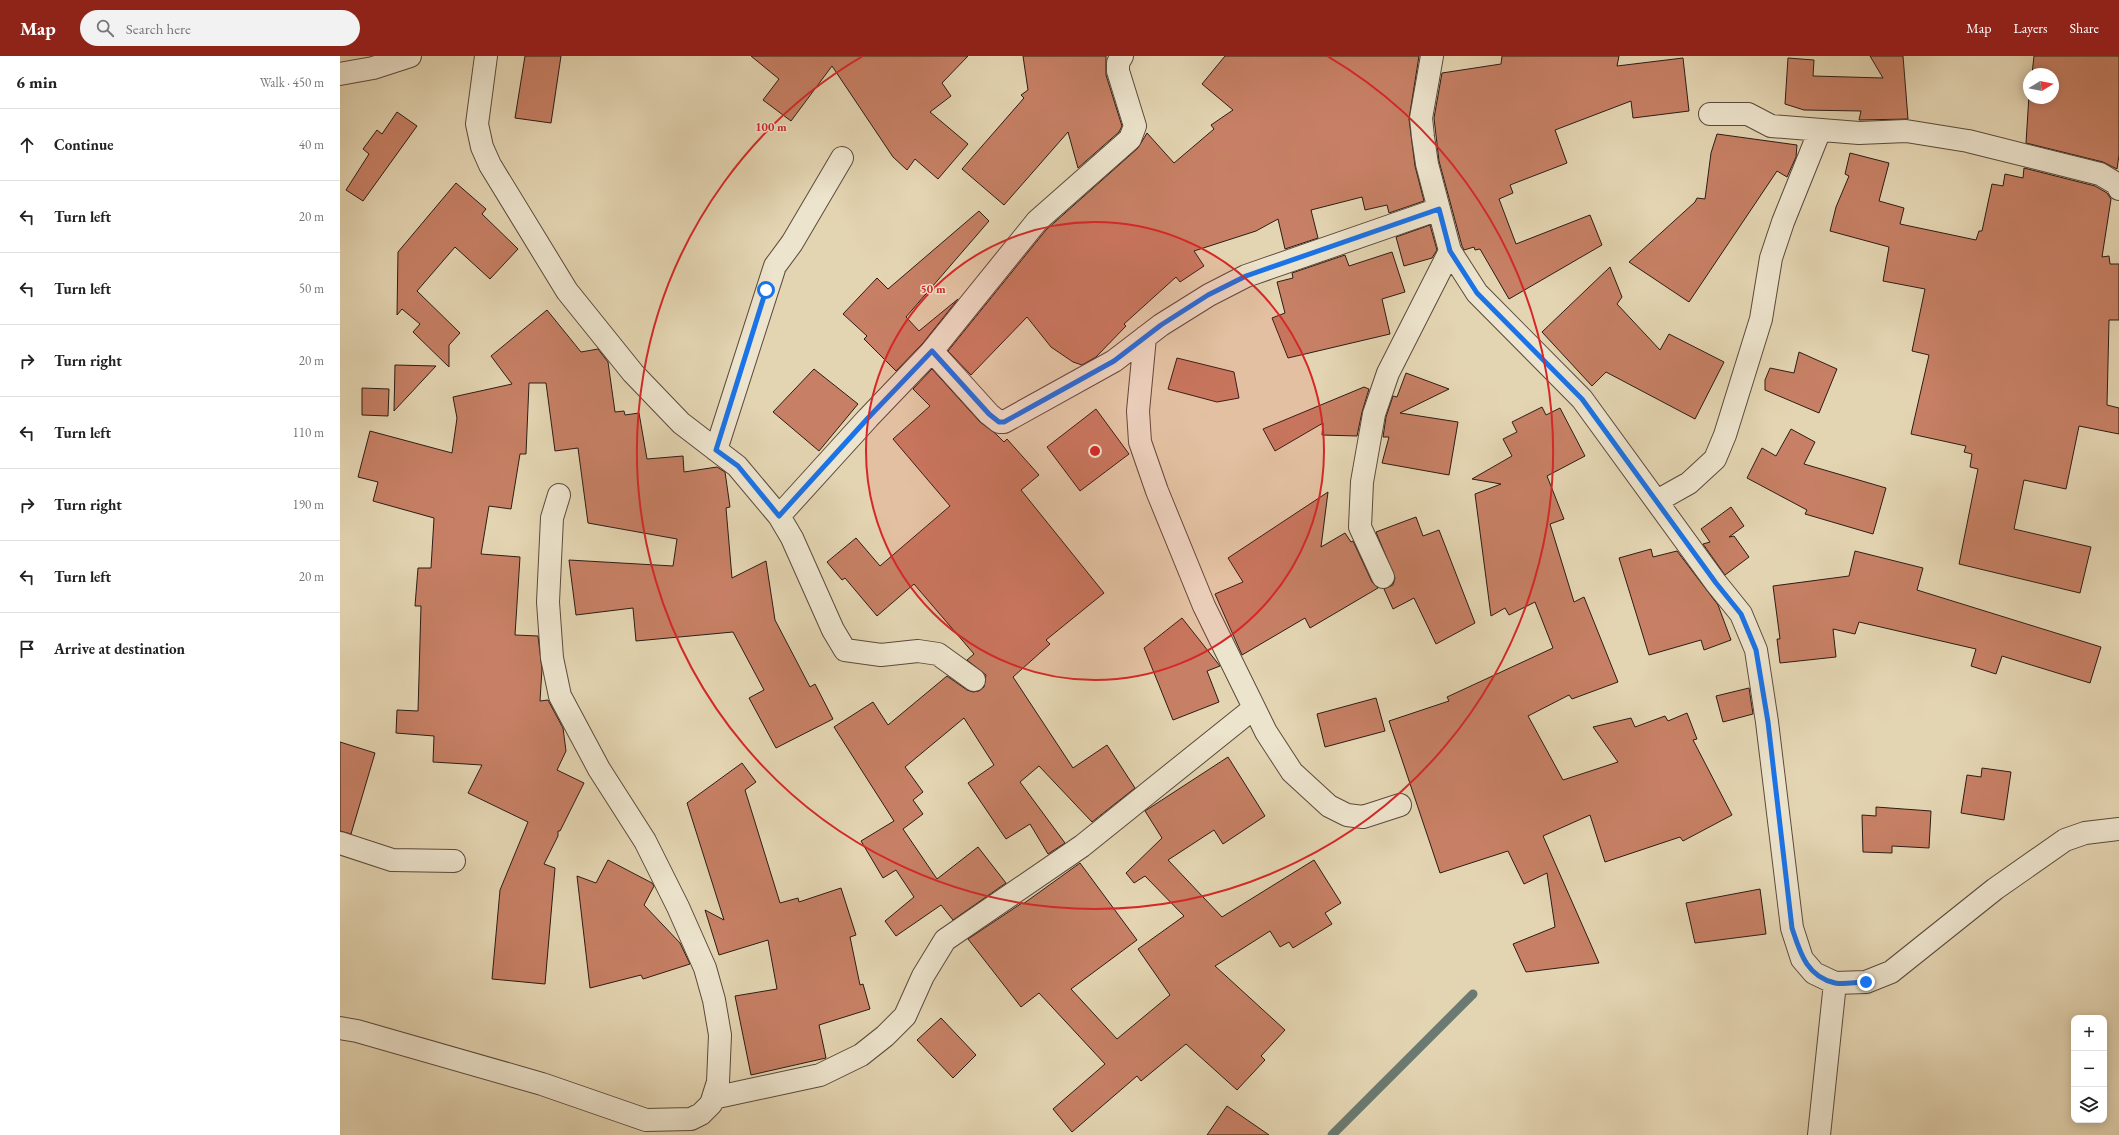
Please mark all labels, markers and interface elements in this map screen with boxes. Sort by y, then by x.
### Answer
search box [80,10,360,46]
text: Map [20,16,56,41]
icon: search [94,17,116,39]
text: Search here [126,19,191,38]
text: Map [1966,19,1991,37]
text: Layers [2013,19,2048,37]
text: Share [2070,19,2099,37]
north arrow [2023,68,2059,104]
text: 6 min [16,71,57,93]
text: Walk · 450 m [260,74,324,91]
text: 100 m [755,119,787,135]
icon: ahead [16,134,38,156]
text: Continue [54,135,114,154]
text: 40 m [299,136,324,153]
icon: left [16,206,38,228]
text: Turn left [54,207,111,226]
text: 20 m [299,208,324,225]
icon: left [16,278,38,300]
text: Turn left [54,279,111,298]
text: 50 m [299,280,324,297]
route start [757,281,775,299]
text: 50 m [920,281,946,297]
icon: right [16,350,38,372]
text: Turn right [54,351,122,370]
text: 20 m [299,352,324,369]
icon: left [16,422,38,444]
text: Turn left [54,423,111,442]
text: 110 m [293,424,324,441]
centre of rings [1088,444,1102,458]
icon: right [16,494,38,516]
text: Turn right [54,495,122,514]
text: 190 m [293,496,324,513]
icon: left [16,566,38,588]
text: Turn left [54,567,111,586]
text: 20 m [299,568,324,585]
icon: arrive [16,638,38,660]
text: Arrive at destination [54,639,185,658]
route end [1857,973,1875,991]
map controls [2071,1015,2107,1123]
button: + [2071,1015,2107,1051]
button: − [2071,1051,2107,1087]
button: layers [2071,1087,2107,1123]

